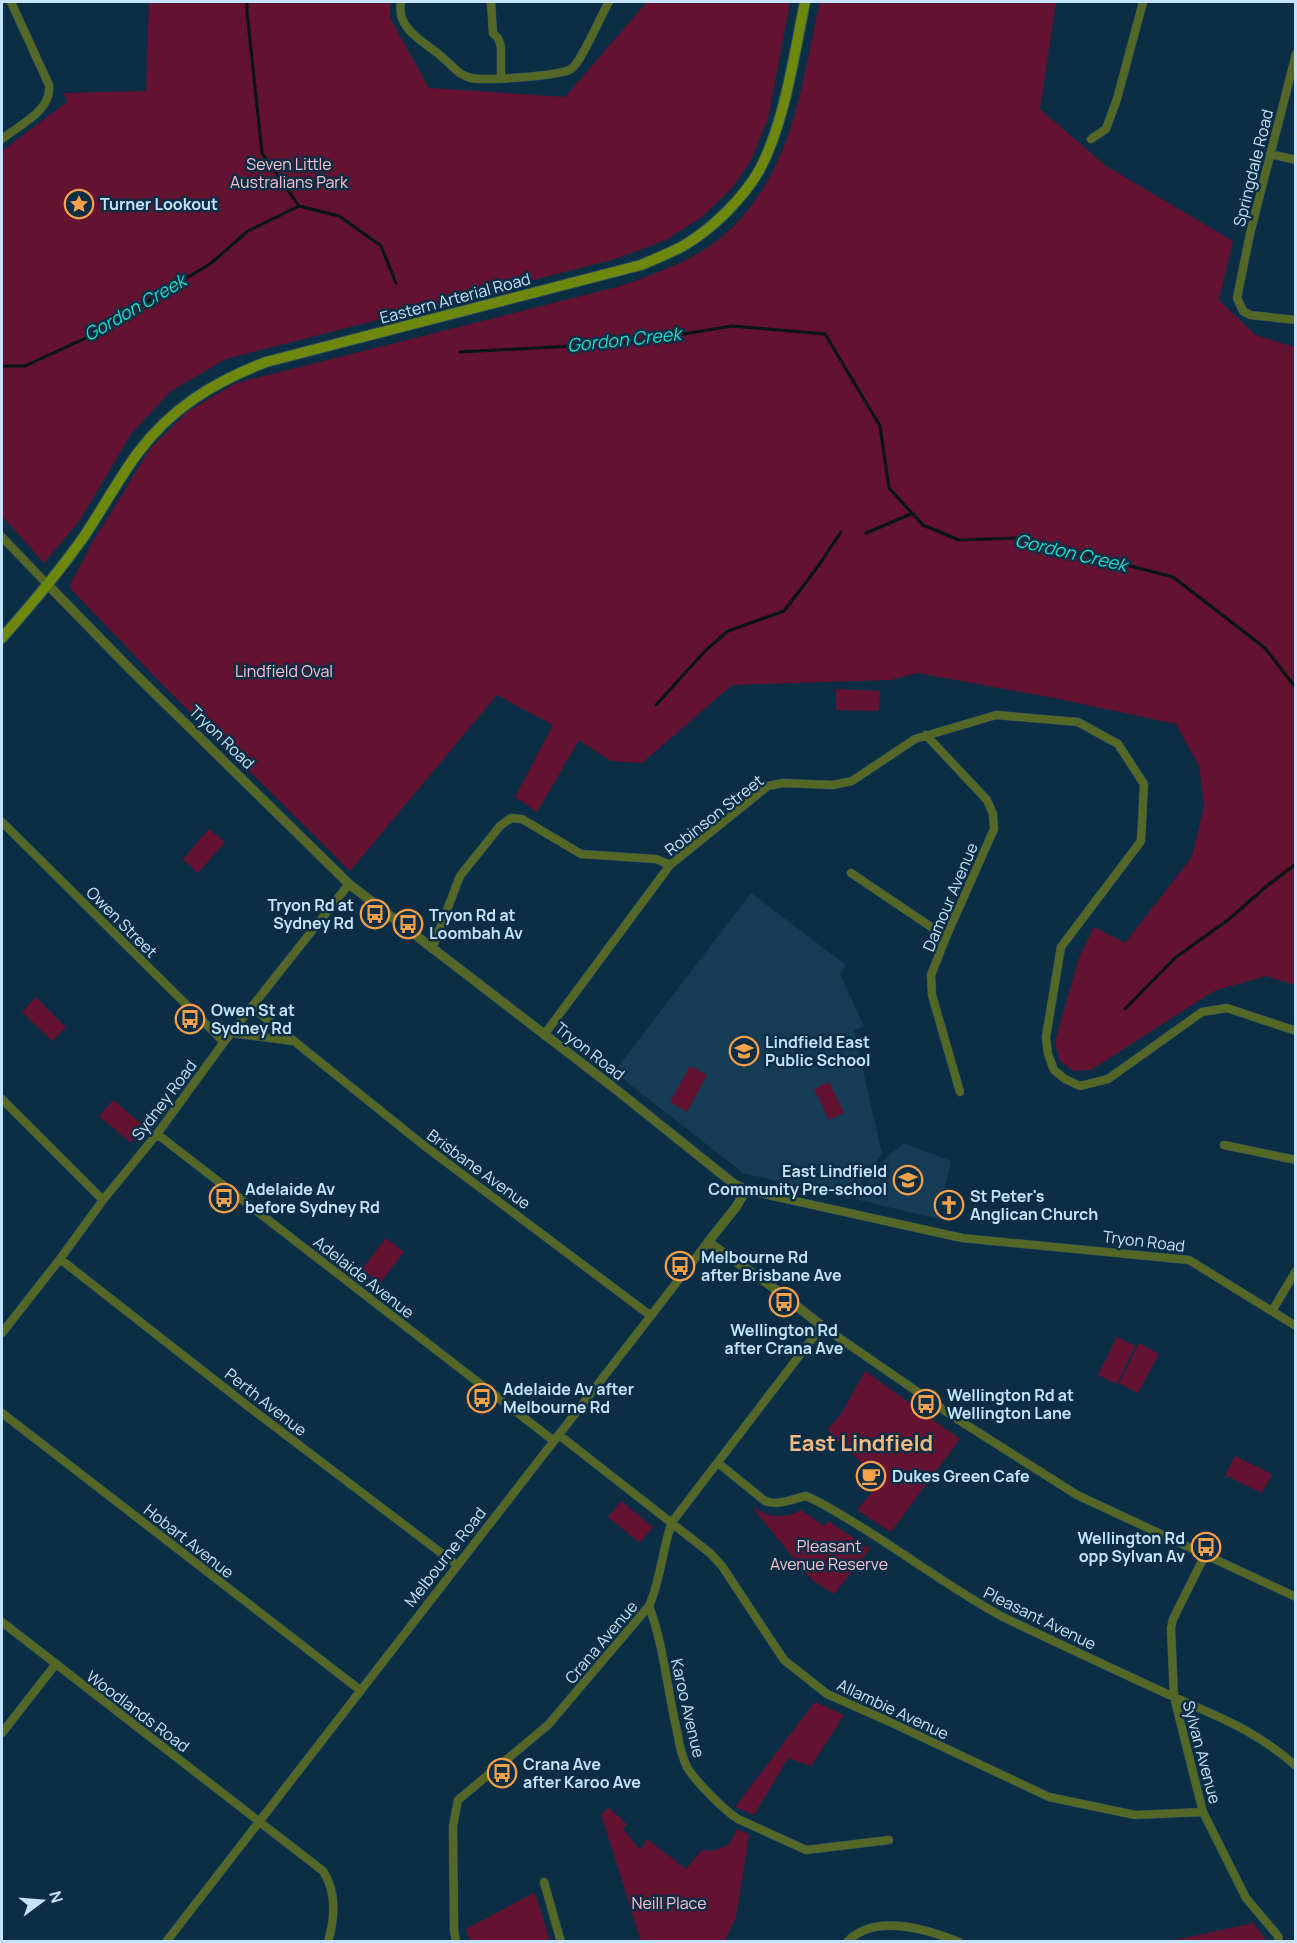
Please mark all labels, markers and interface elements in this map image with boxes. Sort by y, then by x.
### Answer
street label: Springdale Road [1228,107,1278,229]
park label: Seven Little Australians Park [230,153,349,193]
place icon: Turner Lookout [63,188,95,220]
place label: Turner Lookout [100,193,218,215]
water label: Gordon Creek [79,267,193,346]
street label: Eastern Arterial Road [377,267,533,329]
water label: Gordon Creek [566,321,685,357]
water label: Gordon Creek [1013,527,1133,577]
park label: Lindfield Oval [235,660,333,682]
street label: Tryon Road [185,700,259,774]
street label: Robinson Street [660,769,768,861]
street label: Damour Avenue [917,839,983,955]
street label: Owen Street [82,882,162,962]
place label: Tryon Rd at Sydney Rd [267,894,354,934]
bus stop icon: Tryon Rd at Sydney Rd [359,898,391,930]
place label: Tryon Rd at Loombah Av [429,904,523,944]
bus stop icon: Tryon Rd at Loombah Av [392,908,424,940]
place label: Owen St at Sydney Rd [211,999,295,1039]
bus stop icon: Owen St at Sydney Rd [174,1003,206,1035]
street label: Tryon Road [551,1017,629,1085]
place label: Lindfield East Public School [765,1031,870,1071]
school or university icon: Lindfield East Public School [728,1035,760,1067]
street label: Sydney Road [126,1055,202,1145]
street label: Brisbane Avenue [423,1124,535,1214]
place label: East Lindfield Community Pre-school [708,1160,887,1200]
school or university icon: East Lindfield Community Pre-school [892,1164,924,1196]
place label: Adelaide Av before Sydney Rd [245,1178,380,1218]
bus stop icon: Adelaide Av before Sydney Rd [208,1182,240,1214]
place label: St Peter's Anglican Church [970,1185,1098,1225]
church icon: St Peter's Anglican Church [933,1189,965,1221]
street label: Tryon Road [1102,1225,1186,1257]
street label: Adelaide Avenue [309,1231,419,1323]
place label: Melbourne Rd after Brisbane Ave [701,1246,842,1286]
bus stop icon: Melbourne Rd after Brisbane Ave [664,1250,696,1282]
bus stop icon: Wellington Rd after Crana Ave [768,1286,800,1318]
place label: Wellington Rd after Crana Ave [725,1319,844,1359]
street label: Perth Avenue [220,1363,312,1441]
place label: Adelaide Av after Melbourne Rd [503,1378,634,1418]
bus stop icon: Adelaide Av after Melbourne Rd [466,1382,498,1414]
place label: Wellington Rd at Wellington Lane [947,1384,1074,1424]
bus stop icon: Wellington Rd at Wellington Lane [910,1388,942,1420]
district label: East Lindfield [789,1428,933,1458]
cafe icon: Dukes Green Cafe [855,1460,887,1492]
place label: Dukes Green Cafe [892,1465,1030,1487]
street label: Hobart Avenue [139,1499,239,1583]
street label: Melbourne Road [399,1503,491,1611]
place label: Wellington Rd opp Sylvan Av [1077,1527,1185,1567]
bus stop icon: Wellington Rd opp Sylvan Av [1190,1531,1222,1563]
park label: Pleasant Avenue Reserve [770,1535,888,1575]
street label: Pleasant Avenue [980,1581,1100,1655]
street label: Crana Avenue [560,1596,642,1688]
street label: Karoo Avenue [666,1656,710,1760]
street label: Woodlands Road [82,1665,194,1757]
street label: Allambie Avenue [834,1674,952,1744]
street label: Sylvan Avenue [1178,1698,1226,1806]
place label: Crana Ave after Karoo Ave [523,1753,641,1793]
bus stop icon: Crana Ave after Karoo Ave [486,1757,518,1789]
north arrow [12,1871,72,1931]
text: N [44,1888,69,1905]
park label: Neill Place [632,1892,706,1914]

